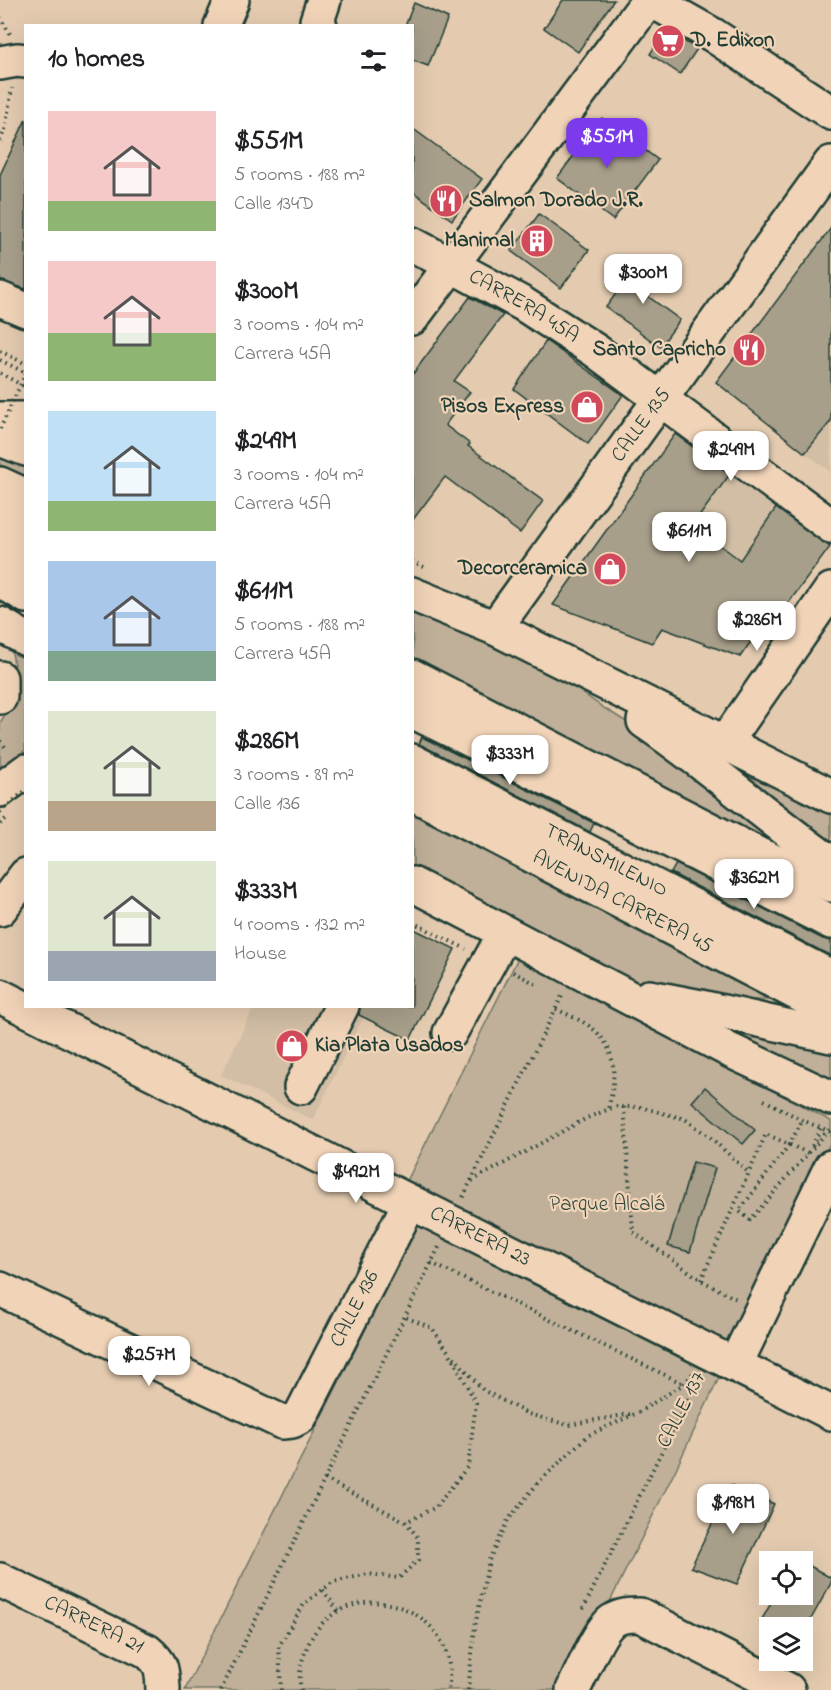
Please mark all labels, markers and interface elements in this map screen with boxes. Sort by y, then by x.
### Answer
supermarket icon: D. Edixon [650,23,686,59]
place label: D. Edixon [690,26,774,56]
text: 10 homes [48,41,145,79]
icon: filters [357,44,390,77]
pin: $551M [565,118,649,169]
text: $551M [234,123,304,161]
text: $551M [580,123,634,152]
icon: home [96,135,168,207]
text: 5 rooms · 188 m² [234,161,365,190]
restaurant icon: Salmon Dorado J.R. [428,183,464,219]
place label: Salmon Dorado J.R. [469,186,643,216]
text: Calle 134D [234,190,314,219]
building icon: Manimal [519,223,555,259]
place label: Manimal [445,226,514,256]
pin: $300M [601,254,685,305]
text: $300M [618,259,668,288]
street label: CARRERA 45A [463,262,585,351]
text: $300M [234,273,299,311]
icon: home [96,285,168,357]
text: 3 rooms · 104 m² [234,311,364,340]
restaurant icon: Santo Capricho [731,332,767,368]
place label: Santo Capricho [593,335,726,365]
text: Carrera 45A [234,340,331,369]
street label: CALLE 135 [604,382,679,469]
shop icon: Pisos Express [569,389,605,425]
place label: Pisos Express [441,392,564,422]
text: $249M [234,423,297,461]
pin: $249M [689,431,773,482]
icon: home [96,435,168,507]
text: $249M [707,436,755,465]
text: 3 rooms · 104 m² [234,461,364,490]
text: Carrera 45A [234,490,331,519]
pin: $611M [647,512,731,563]
text: $611M [666,517,712,546]
shop icon: Decorceramica [592,551,628,587]
place label: Decorceramica [457,554,587,584]
text: $611M [234,573,294,611]
icon: home [96,585,168,657]
pin: $286M [715,601,799,652]
text: $286M [732,606,782,635]
text: 5 rooms · 188 m² [234,611,365,640]
text: Carrera 45A [234,640,331,669]
text: $286M [234,723,300,761]
icon: home [96,735,168,807]
pin: $333M [468,735,552,786]
text: $333M [485,740,535,769]
text: 3 rooms · 89 m² [234,761,354,790]
text: Calle 136 [234,790,300,819]
street label: TRANSMILENIO [539,817,673,905]
street label: AVENIDA CARRERA 45 [527,843,718,962]
pin: $362M [712,859,796,910]
text: $362M [728,864,780,893]
text: $333M [234,873,298,911]
icon: home [96,885,168,957]
text: 4 rooms · 132 m² [234,911,365,940]
text: House [234,940,287,969]
shop icon: Kia Plata Usados [274,1028,310,1064]
place label: Kia Plata Usados [315,1031,464,1061]
pin: $492M [314,1153,398,1204]
text: $492M [332,1158,380,1187]
park label: Parque Alcalá [549,1190,665,1220]
street label: CARRERA 23 [424,1199,536,1275]
street label: CALLE 136 [323,1265,387,1353]
pin: $257M [107,1336,191,1387]
text: $257M [122,1341,176,1370]
street label: CALLE 137 [650,1366,714,1453]
pin: $198M [691,1484,775,1535]
text: $198M [711,1489,755,1518]
map controls [759,1551,813,1671]
button: locate [759,1551,813,1605]
street label: CARRERA 21 [39,1588,149,1662]
button: layers [759,1617,813,1671]

